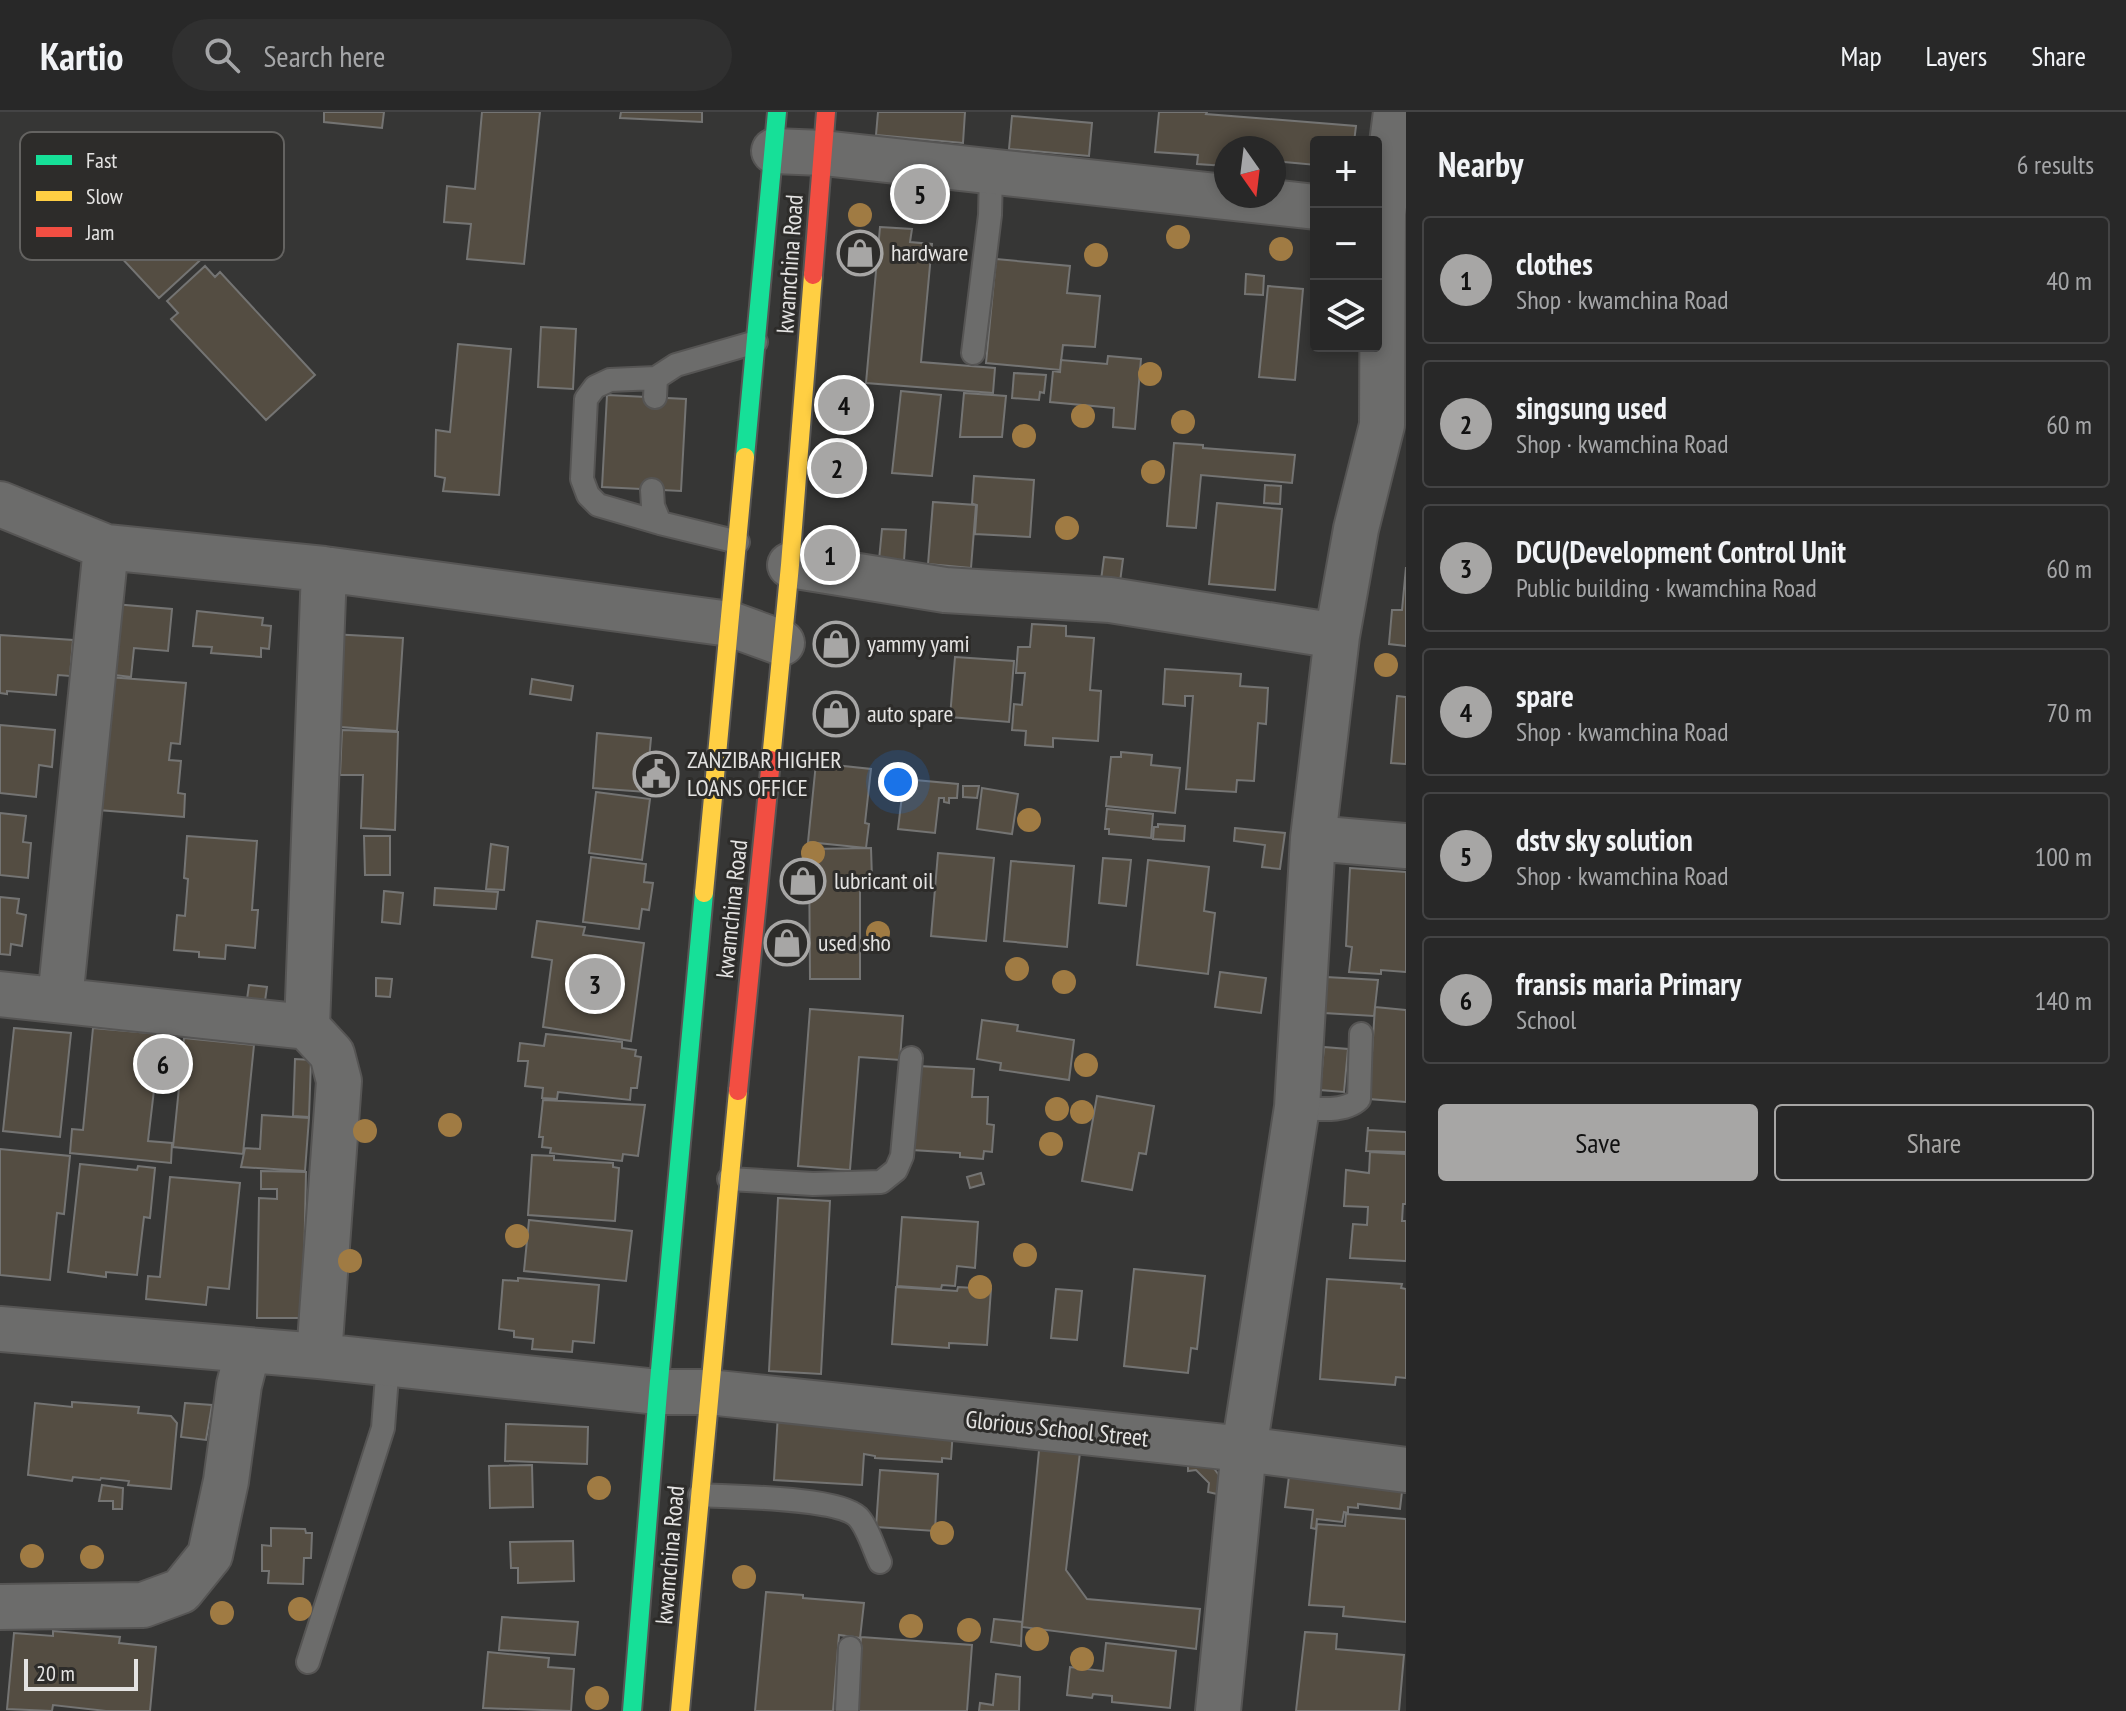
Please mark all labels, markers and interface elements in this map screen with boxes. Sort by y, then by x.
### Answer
search box [172,19,732,91]
text: Kartio [40,31,124,80]
icon: search [200,33,244,77]
text: Search here [264,36,385,75]
text: Map [1840,37,1882,74]
text: Layers [1926,37,1987,74]
text: Share [2031,37,2086,74]
legend [20,132,284,260]
north arrow [1214,136,1286,208]
map controls [1310,136,1382,352]
button: + [1310,136,1382,208]
text: Nearby [1438,142,1523,186]
text: Fast [86,146,117,174]
text: 6 results [2017,148,2094,181]
pin: 5 [894,164,946,224]
text: Slow [86,182,123,210]
street label: kwamchina Road [769,193,810,334]
button: − [1310,208,1382,280]
text: Jam [85,218,114,246]
shop icon: hardware [836,229,884,277]
place label: hardware [891,237,968,268]
text: clothes [1516,244,1593,283]
text: 1 [1460,264,1472,297]
text: 40 m [2046,264,2092,297]
button: layers [1310,280,1382,352]
text: Shop · kwamchina Road [1516,283,1728,316]
pin: 4 [818,375,870,435]
text: singsung used [1516,388,1667,427]
text: 2 [1460,408,1472,441]
text: 60 m [2046,408,2092,441]
text: Shop · kwamchina Road [1516,427,1728,460]
pin: 2 [811,438,863,498]
pin: 1 [804,525,856,585]
text: DCU(Development Control Unit [1516,532,1846,571]
text: 3 [1460,552,1472,585]
text: 60 m [2046,552,2092,585]
text: Public building · kwamchina Road [1516,571,1817,604]
shop icon: yammy yami [812,620,860,668]
place label: yammy yami [867,628,970,659]
text: spare [1516,676,1574,715]
shop icon: auto spare [812,690,860,738]
text: 4 [1460,696,1472,729]
text: 70 m [2046,696,2092,729]
place label: auto spare [867,698,954,729]
text: Shop · kwamchina Road [1516,715,1728,748]
place label: ZANZIBAR HIGHER LOANS OFFICE [687,744,842,803]
public building icon: ZANZIBAR HIGHER LOANS OFFICE [632,750,680,798]
your location [878,762,918,802]
text: dstv sky solution [1516,820,1693,859]
street label: kwamchina Road [709,838,754,980]
text: 5 [1460,840,1472,873]
text: 100 m [2034,840,2092,873]
shop icon: lubricant oil [779,857,827,905]
text: Shop · kwamchina Road [1516,859,1728,892]
place label: lubricant oil [834,865,934,896]
shop icon: used sho [763,919,811,967]
place label: used sho [818,927,891,958]
pin: 3 [569,954,621,1014]
text: fransis maria Primary [1516,964,1741,1003]
text: 6 [1460,984,1472,1017]
text: 140 m [2034,984,2092,1017]
text: School [1516,1003,1576,1036]
pin: 6 [137,1034,189,1094]
button: Save [1438,1104,1758,1181]
button: Share [1774,1104,2094,1181]
street label: Glorious School Street [964,1403,1151,1454]
street label: kwamchina Road [648,1484,691,1626]
scale bar [24,1655,138,1691]
text: 20 m [36,1659,75,1687]

